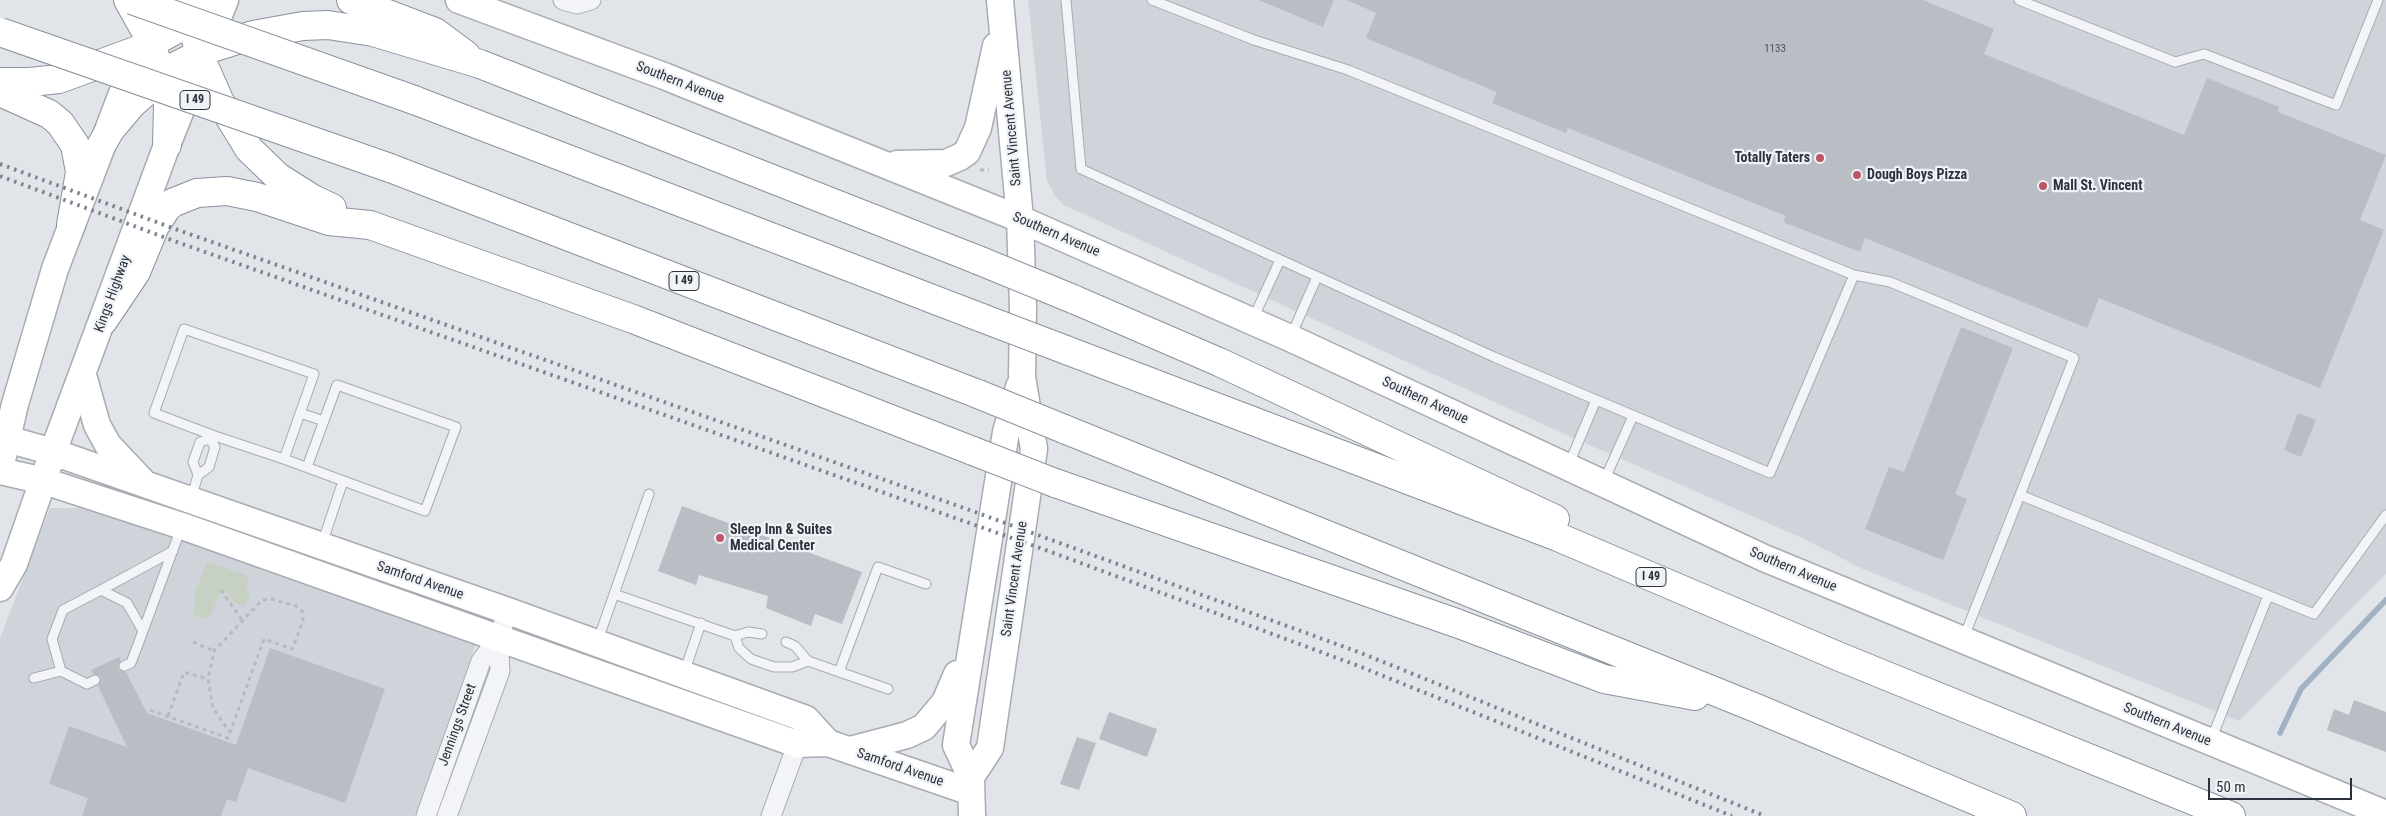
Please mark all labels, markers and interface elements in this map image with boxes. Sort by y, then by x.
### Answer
house number: 1133 [1764,42,1786,56]
street label: Southern Avenue [634,58,726,108]
street label: Saint Vincent Avenue [999,69,1025,187]
road number: I 49 [180,90,210,110]
place label: Totally Taters [1734,150,1810,166]
marker: Totally Taters [1814,152,1826,164]
place label: Dough Boys Pizza [1867,167,1967,183]
marker: Dough Boys Pizza [1851,169,1863,181]
place label: Mall St. Vincent [2053,178,2142,194]
marker: Mall St. Vincent [2037,180,2049,192]
street label: Southern Avenue [1010,209,1102,261]
street label: Kings Highway [91,253,135,335]
road number: I 49 [669,272,699,290]
street label: Southern Avenue [1379,374,1471,428]
street label: Saint Vincent Avenue [999,520,1031,638]
place label: Sleep Inn & Suites Medical Center [730,522,832,554]
marker: Sleep Inn & Suites Medical Center [714,532,726,544]
street label: Southern Avenue [1747,544,1839,596]
street label: Samford Avenue [374,558,466,604]
road number: I 49 [1636,568,1666,586]
street label: Jennings Street [435,682,481,768]
street label: Southern Avenue [2121,700,2213,750]
street label: Samford Avenue [854,745,946,791]
scale bar [2211,768,2355,800]
text: 50 m [2216,778,2246,796]

